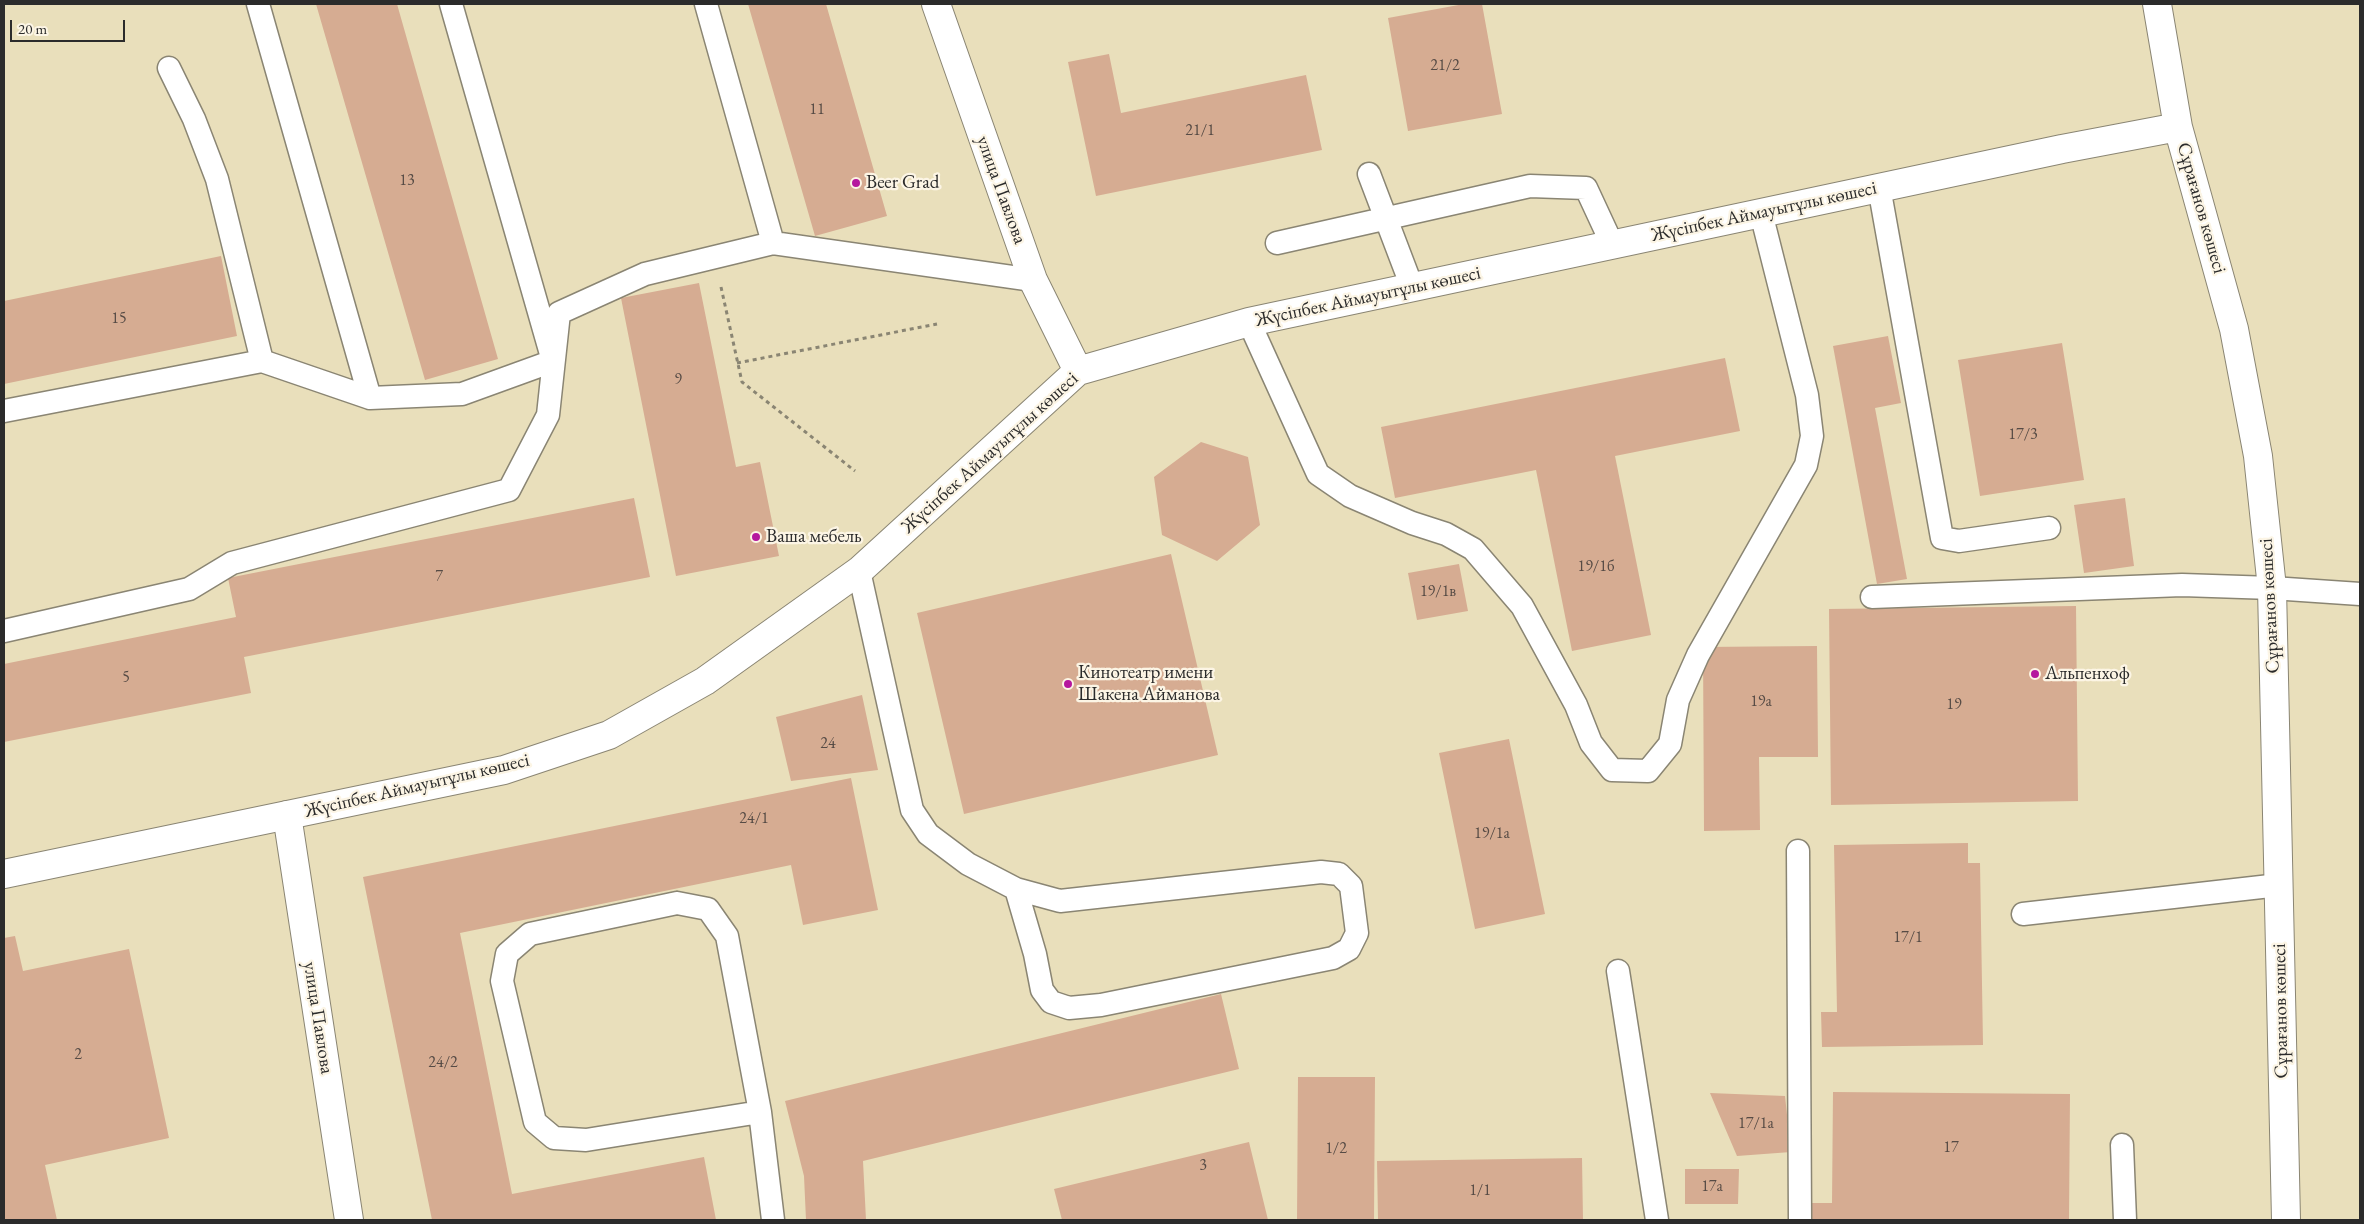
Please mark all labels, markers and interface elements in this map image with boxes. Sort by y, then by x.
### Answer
scale bar [12,10,128,42]
text: 20 m [18,19,47,38]
house number: 21/2 [1430,56,1460,76]
house number: 11 [809,100,825,120]
house number: 21/1 [1185,121,1215,141]
street label: улица Павлова [971,133,1031,247]
street label: Сұрағанов көшесі [2171,140,2231,276]
house number: 13 [399,171,415,191]
place label: Beer Grad [866,172,939,194]
marker: Beer Grad [850,177,862,189]
street label: Жүсіпбек Аймауытұлы көшесі [1649,177,1879,247]
street label: Жүсіпбек Аймауытұлы көшесі [1253,262,1483,332]
house number: 15 [111,309,127,329]
street label: Жүсіпбек Аймауытұлы көшесі [897,368,1083,538]
house number: 9 [674,370,682,390]
house number: 17/3 [2008,425,2038,445]
place label: Ваша мебель [766,526,862,548]
marker: Ваша мебель [750,531,762,543]
street label: Сұрағанов көшесі [2255,538,2285,674]
house number: 19/1б [1578,557,1614,577]
house number: 7 [435,567,443,587]
house number: 19/1в [1420,582,1456,602]
place label: Кинотеатр имени Шакена Айманова [1078,662,1220,706]
place label: Альпенхоф [2045,663,2130,685]
house number: 5 [122,668,130,688]
marker: Альпенхоф [2029,668,2041,680]
marker: Кинотеатр имени Шакена Айманова [1062,678,1074,690]
house number: 19а [1750,692,1772,712]
house number: 19 [1946,695,1962,715]
house number: 24 [820,734,836,754]
street label: Жүсіпбек Аймауытұлы көшесі [302,749,532,823]
house number: 24/1 [739,809,769,829]
house number: 19/1а [1474,824,1510,844]
house number: 17/1 [1893,928,1923,948]
street label: Сұрағанов көшесі [2268,943,2294,1079]
street label: улица Павлова [298,960,338,1076]
house number: 2 [74,1045,82,1065]
house number: 24/2 [428,1053,458,1073]
house number: 17/1а [1738,1114,1774,1134]
house number: 17 [1943,1138,1959,1158]
house number: 1/2 [1325,1139,1347,1159]
house number: 3 [1199,1156,1207,1176]
house number: 17а [1701,1177,1723,1197]
house number: 1/1 [1469,1181,1491,1201]

